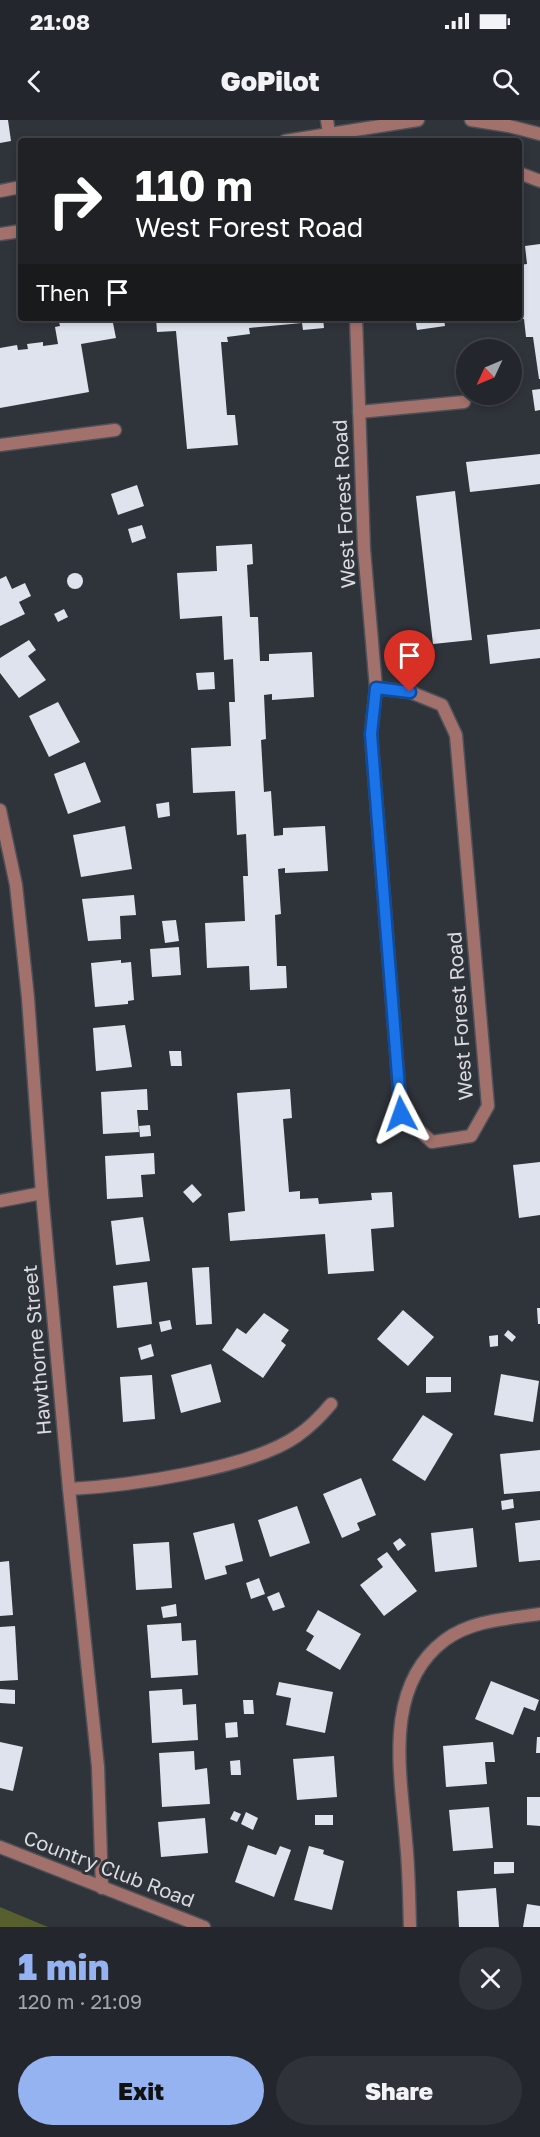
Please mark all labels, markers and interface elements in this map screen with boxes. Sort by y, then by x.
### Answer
text: 21:08 [30,8,90,35]
icon: back [18,65,51,98]
text: GoPilot [220,65,320,97]
icon: search [489,65,522,98]
text: 110 m [135,160,253,210]
icon: right [36,162,114,240]
text: West Forest Road [135,211,363,243]
icon: arrive [101,276,134,309]
text: Then [36,279,89,306]
north arrow [456,339,522,405]
map controls [456,339,522,405]
street label: West Forest Road [327,419,359,589]
pin [384,630,435,692]
icon: arrive [393,639,426,672]
street label: West Forest Road [441,931,477,1101]
position arrow [369,1082,433,1146]
street label: Hawthorne Street [17,1264,55,1436]
street label: Country Club Road [21,1824,198,1912]
text: 1 min [18,1945,109,1988]
button: close [459,1947,522,2010]
text: 120 m · 21:09 [18,1989,142,2013]
button: Exit [18,2056,264,2125]
button: Share [276,2056,522,2125]

